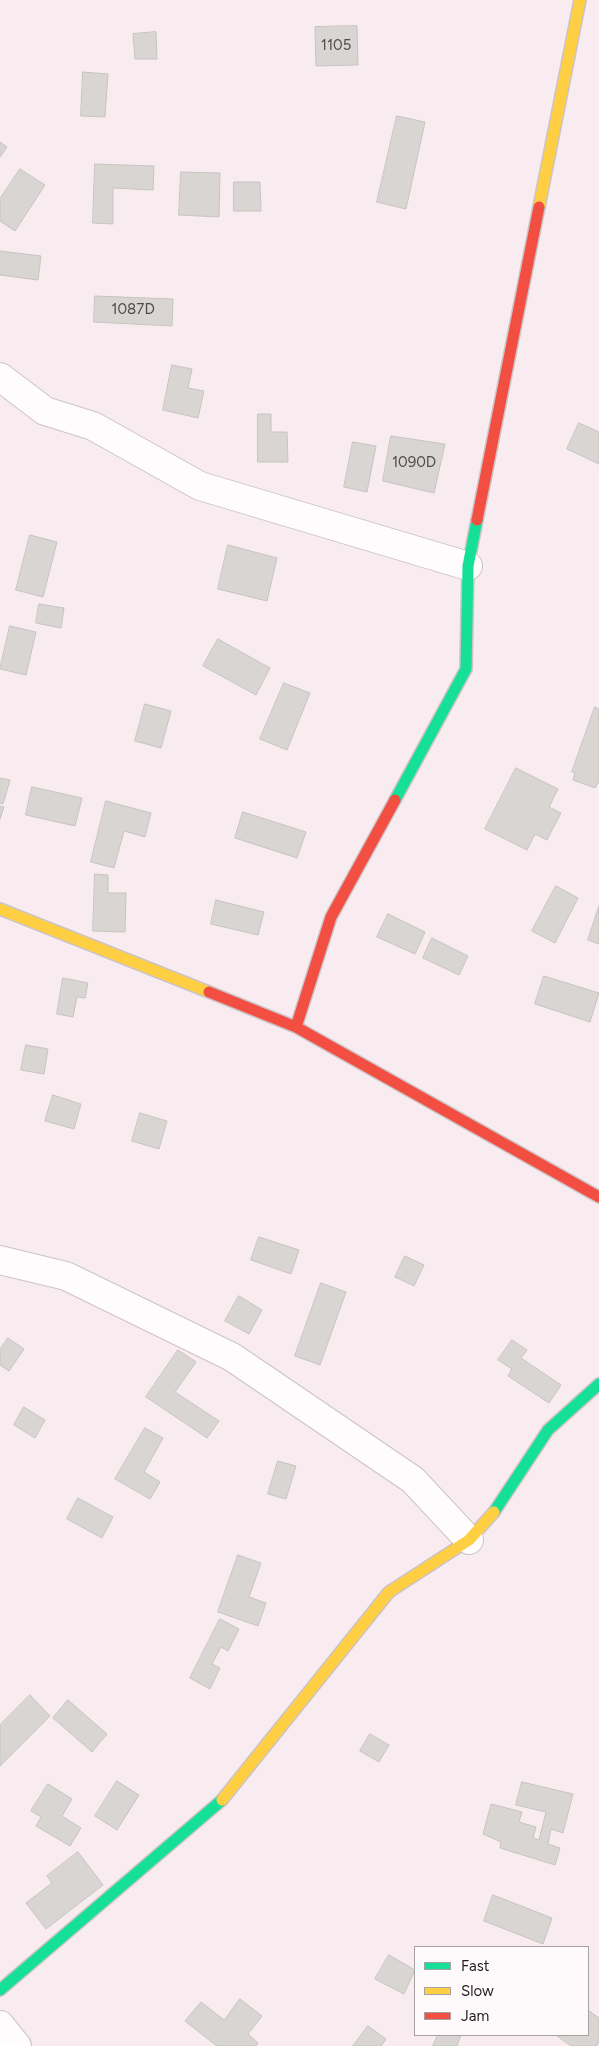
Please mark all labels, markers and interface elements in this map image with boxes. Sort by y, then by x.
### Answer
house number: 1105 [321,37,351,55]
house number: 1087D [111,301,155,319]
house number: 1090D [392,454,436,472]
legend [414,1946,589,2036]
text: Fast [461,1957,489,1975]
text: Slow [461,1982,494,2000]
text: Jam [461,2007,489,2025]

